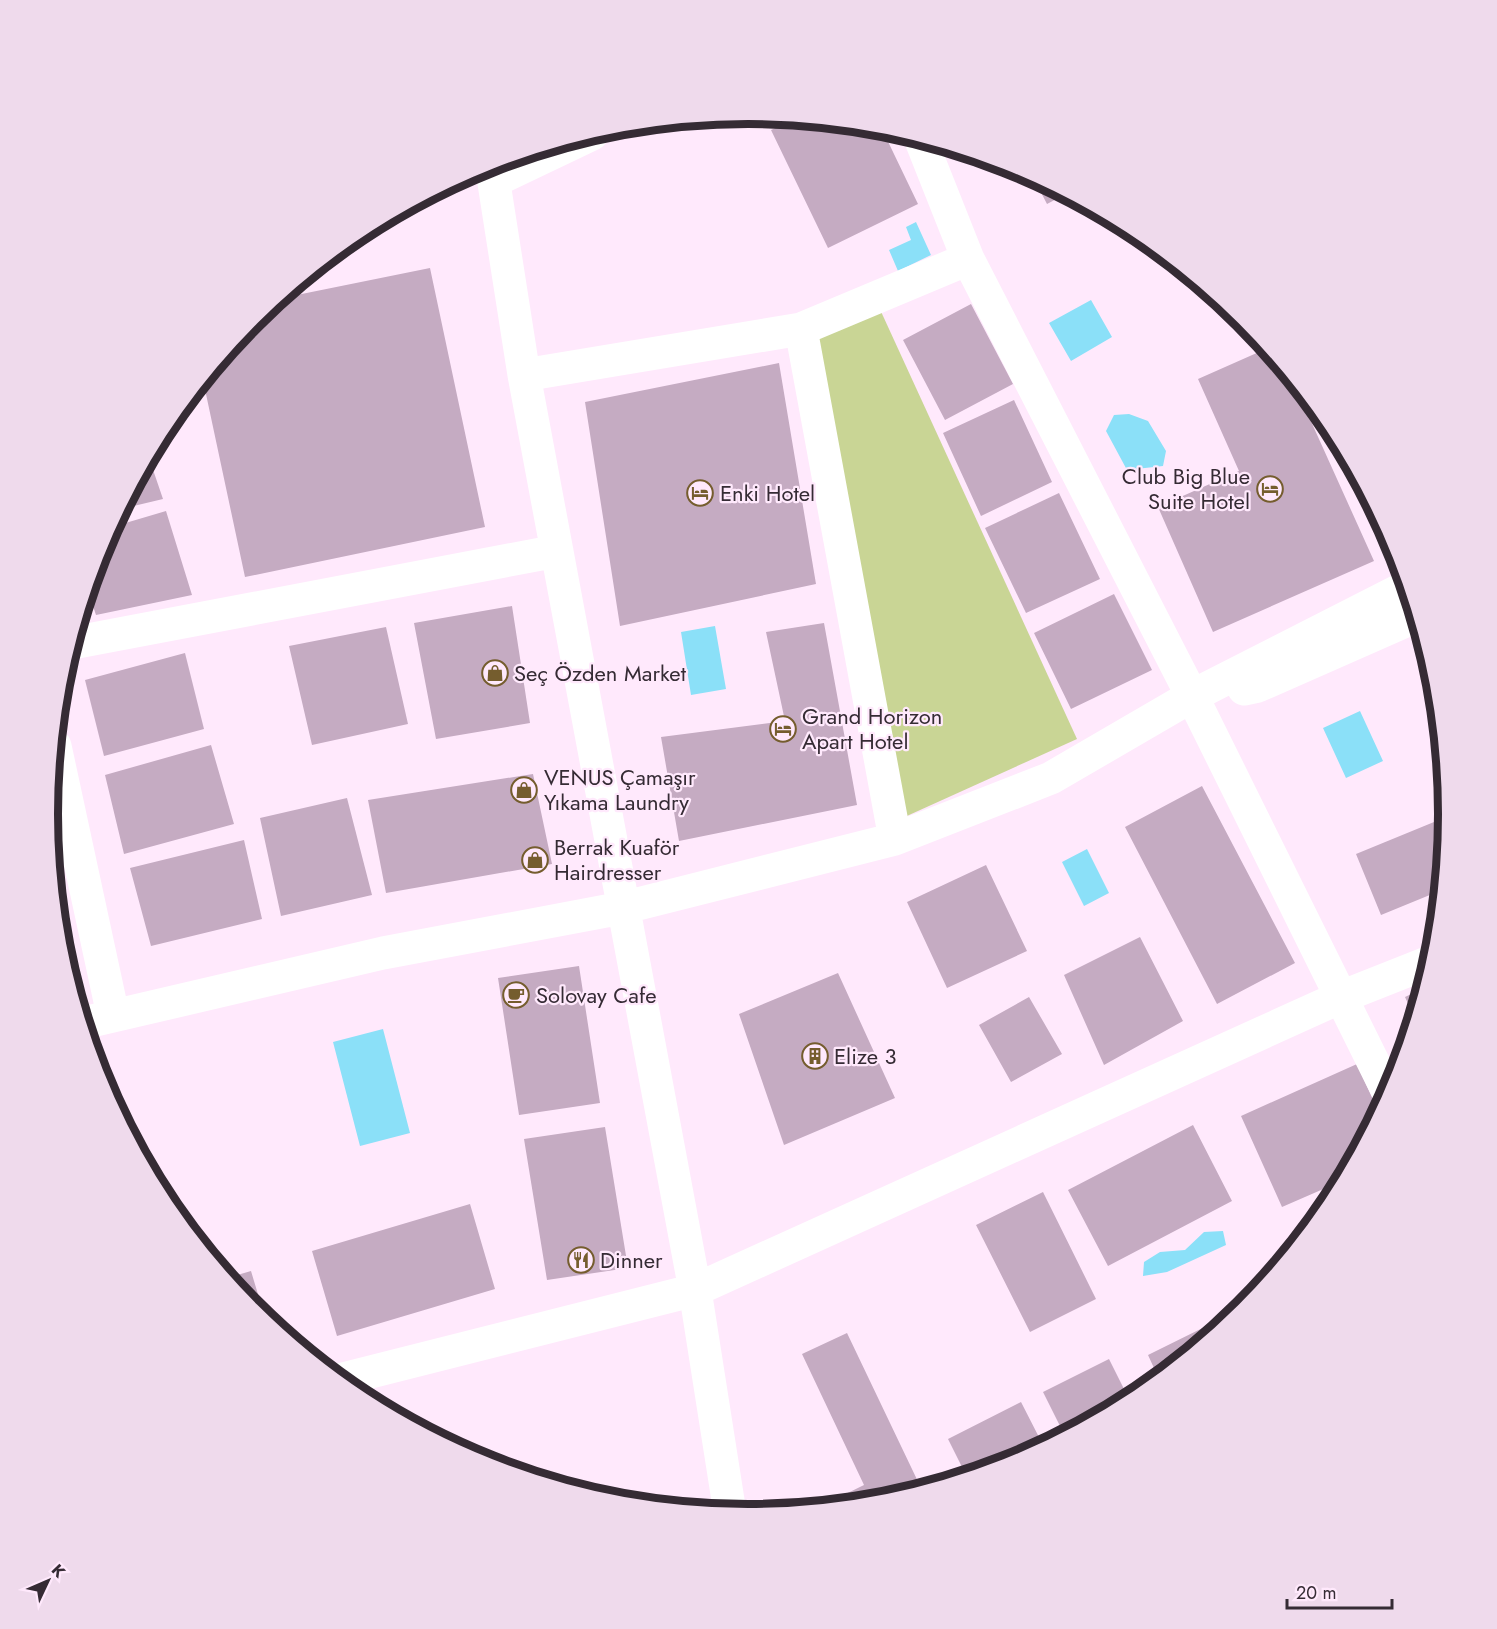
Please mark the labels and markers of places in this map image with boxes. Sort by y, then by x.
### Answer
place label: Club Big Blue Suite Hotel [1122,460,1250,517]
hotel icon: Club Big Blue Suite Hotel [1255,474,1285,504]
place label: Enki Hotel [720,477,815,509]
hotel icon: Enki Hotel [685,478,715,508]
place label: Seç Özden Market [514,657,687,689]
shop icon: Seç Özden Market [480,658,510,688]
place label: Grand Horizon Apart Hotel [802,700,942,757]
hotel icon: Grand Horizon Apart Hotel [768,714,798,744]
place label: VENUS Çamaşır Yıkama Laundry [544,761,696,818]
shop icon: VENUS Çamaşır Yıkama Laundry [509,775,539,805]
place label: Berrak Kuaför Hairdresser [554,831,680,888]
shop icon: Berrak Kuaför Hairdresser [520,845,550,875]
place label: Solovay Cafe [536,979,657,1011]
cafe icon: Solovay Cafe [501,980,531,1010]
place label: Elize 3 [834,1040,897,1072]
building icon: Elize 3 [800,1041,830,1071]
place label: Dinner [600,1244,663,1276]
restaurant icon: Dinner [566,1245,596,1275]

